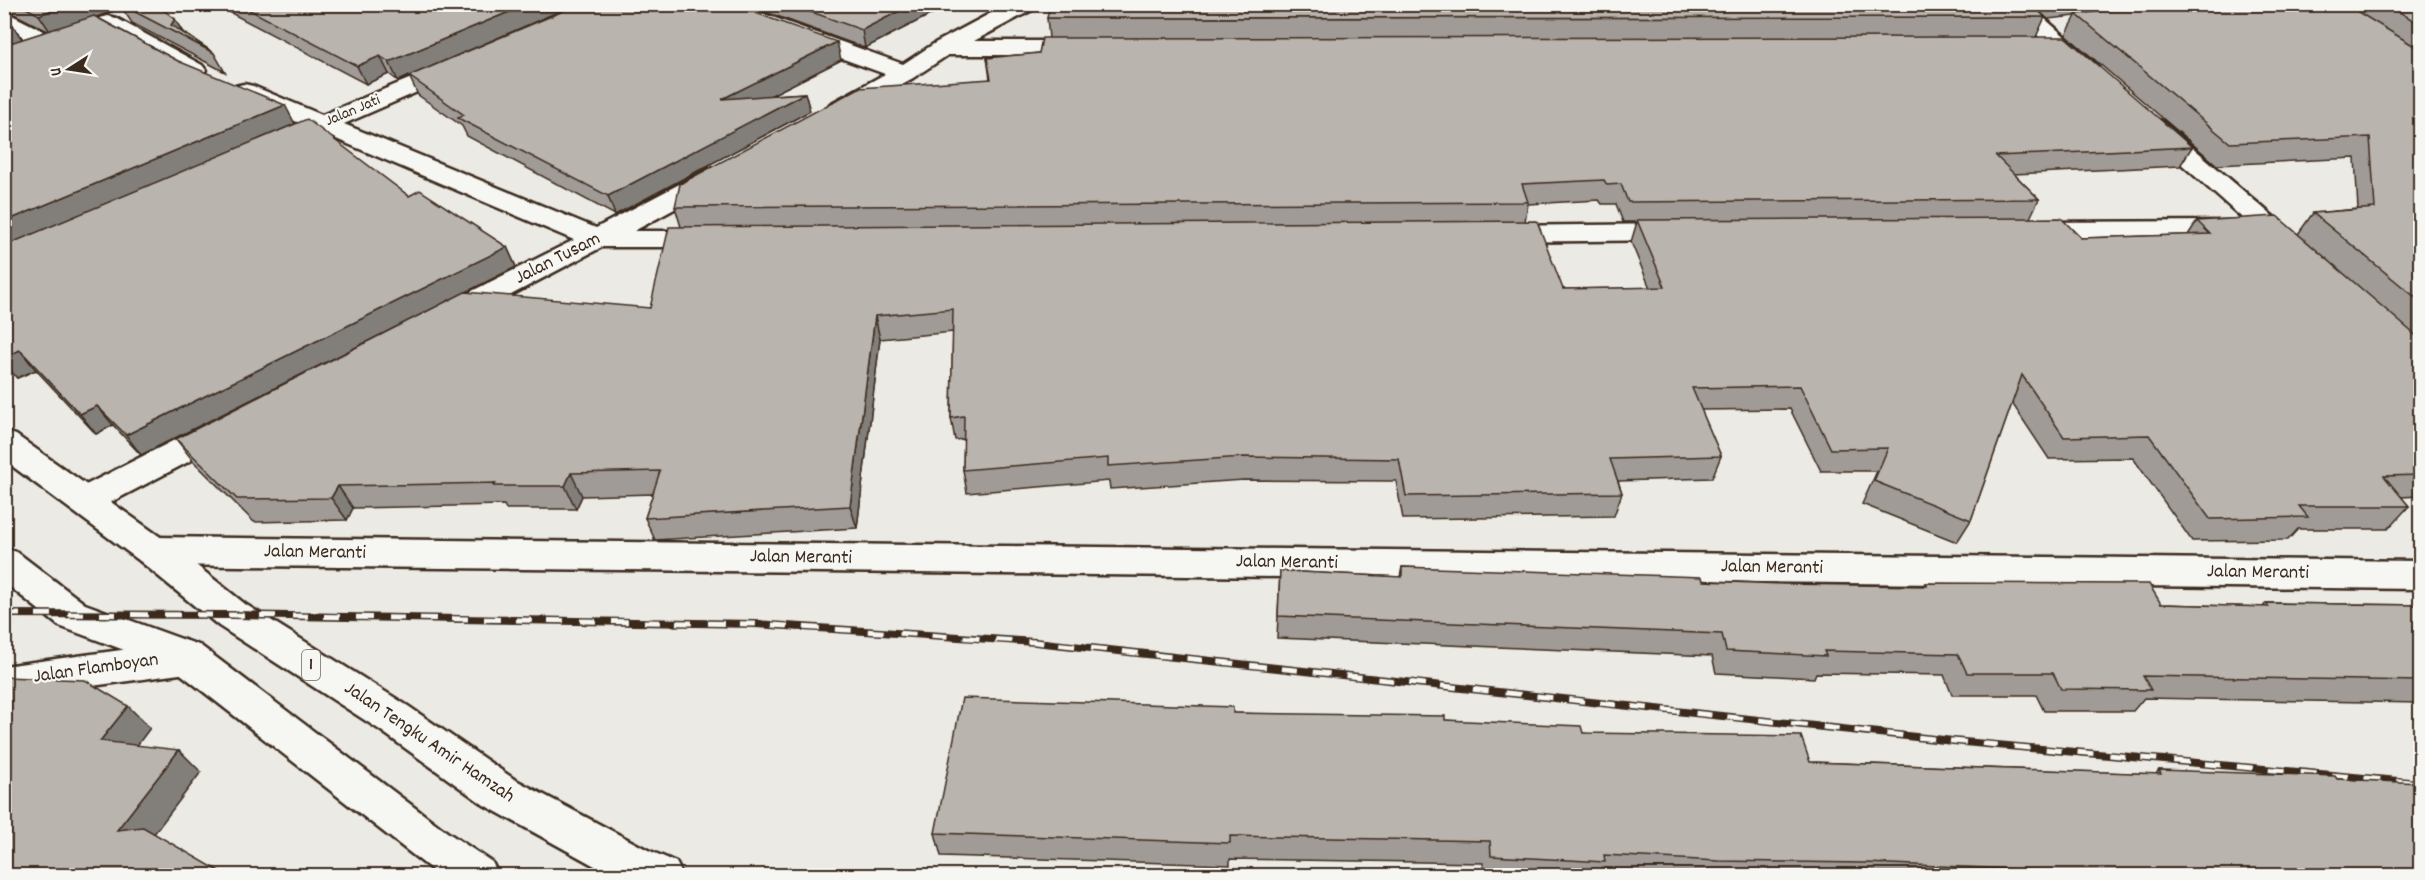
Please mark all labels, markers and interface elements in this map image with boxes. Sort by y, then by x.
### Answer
north arrow [39,39,99,99]
text: U [45,65,69,78]
street label: Jalan Jati [322,89,384,133]
street label: Jalan Tusam [510,225,606,293]
street label: Jalan Meranti [264,538,367,568]
street label: Jalan Meranti [750,543,853,573]
street label: Jalan Meranti [1236,548,1339,578]
street label: Jalan Meranti [1721,553,1824,583]
street label: Jalan Meranti [2207,558,2310,588]
street label: Jalan Flamboyan [32,646,160,692]
road number: 1 [302,650,320,680]
street label: Jalan Tengku Amir Hamzah [338,675,520,811]

